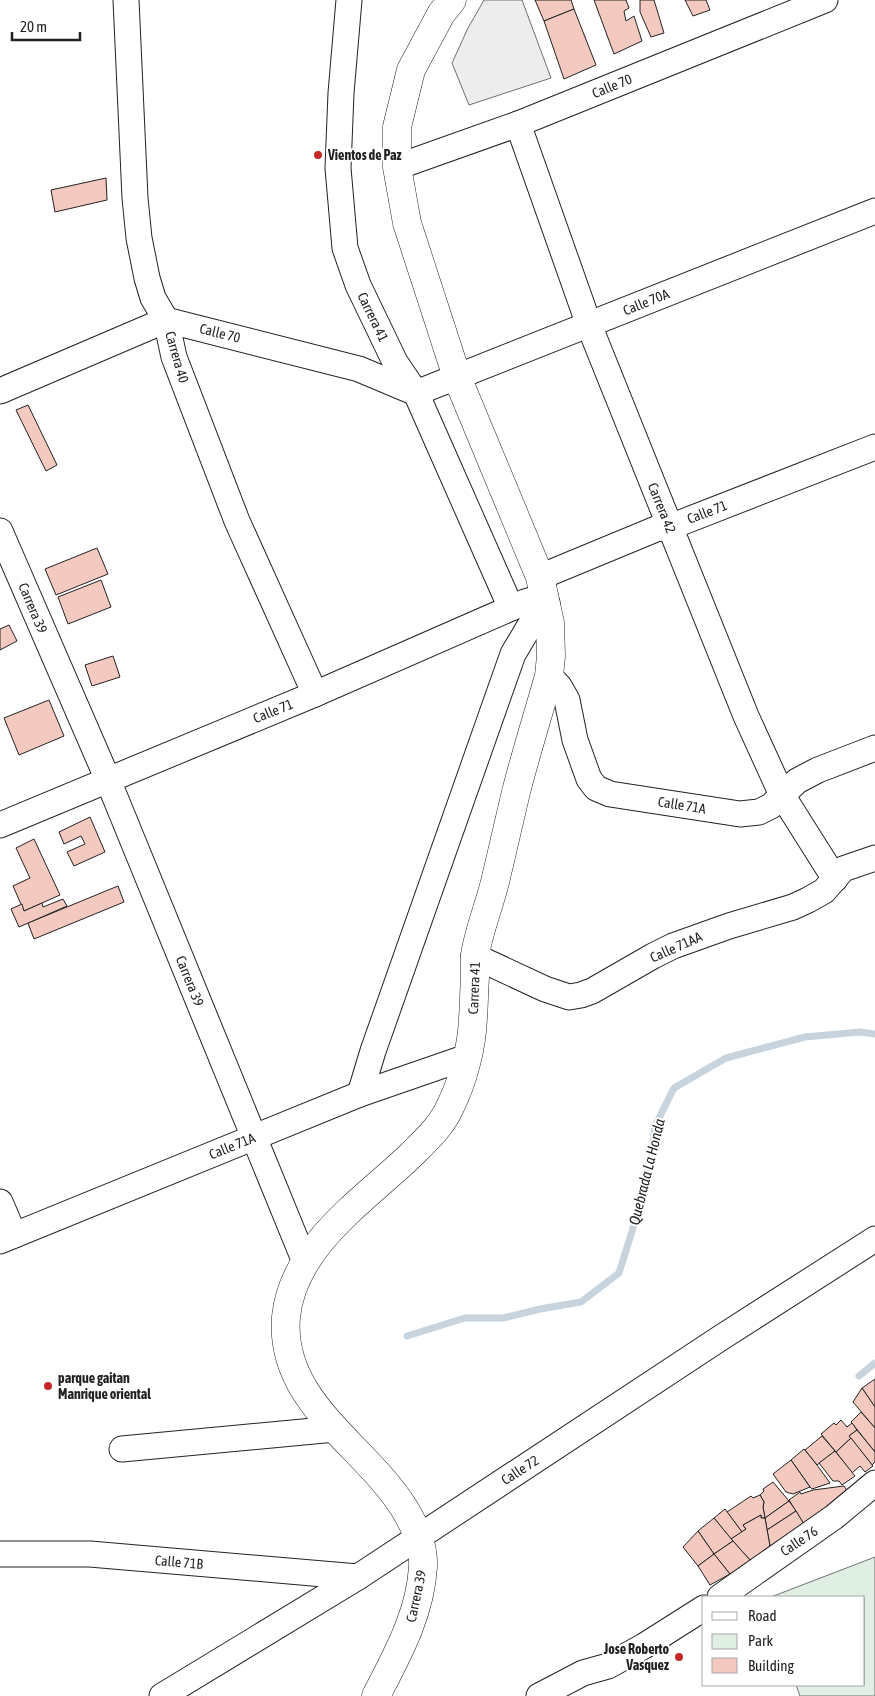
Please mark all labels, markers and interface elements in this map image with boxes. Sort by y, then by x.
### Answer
scale bar [12,10,80,42]
text: 20 m [20,18,47,35]
street label: Calle 70 [590,71,635,101]
place label: Vientos de Paz [327,147,402,163]
marker: Vientos de Paz [312,149,324,161]
street label: Calle 70A [621,285,672,318]
street label: Carrera 41 [354,290,392,344]
street label: Calle 70 [198,320,242,346]
street label: Carrera 40 [162,329,192,385]
street label: Carrera 42 [645,480,679,536]
street label: Calle 71 [685,497,729,527]
street label: Carrera 39 [15,581,51,635]
street label: Calle 71 [251,696,295,726]
street label: Calle 71A [657,793,707,817]
street label: Calle 71AA [648,928,705,966]
street label: Carrera 39 [173,953,207,1009]
street label: Carrera 41 [465,961,483,1015]
water label: Quebrada La Honda [625,1117,668,1227]
street label: Calle 71A [207,1129,258,1162]
place label: parque gaitan Manrique oriental [58,1370,151,1402]
marker: parque gaitan Manrique oriental [42,1380,54,1392]
street label: Calle 72 [498,1452,542,1488]
street label: Calle 76 [777,1523,821,1559]
street label: Calle 71B [154,1552,204,1572]
street label: Carrera 39 [403,1568,429,1624]
legend [702,1596,865,1686]
text: Road [748,1607,777,1624]
text: Park [748,1632,773,1649]
place label: Jose Roberto Vasquez [603,1641,669,1673]
marker: Jose Roberto Vasquez [673,1651,685,1663]
text: Building [748,1657,794,1674]

